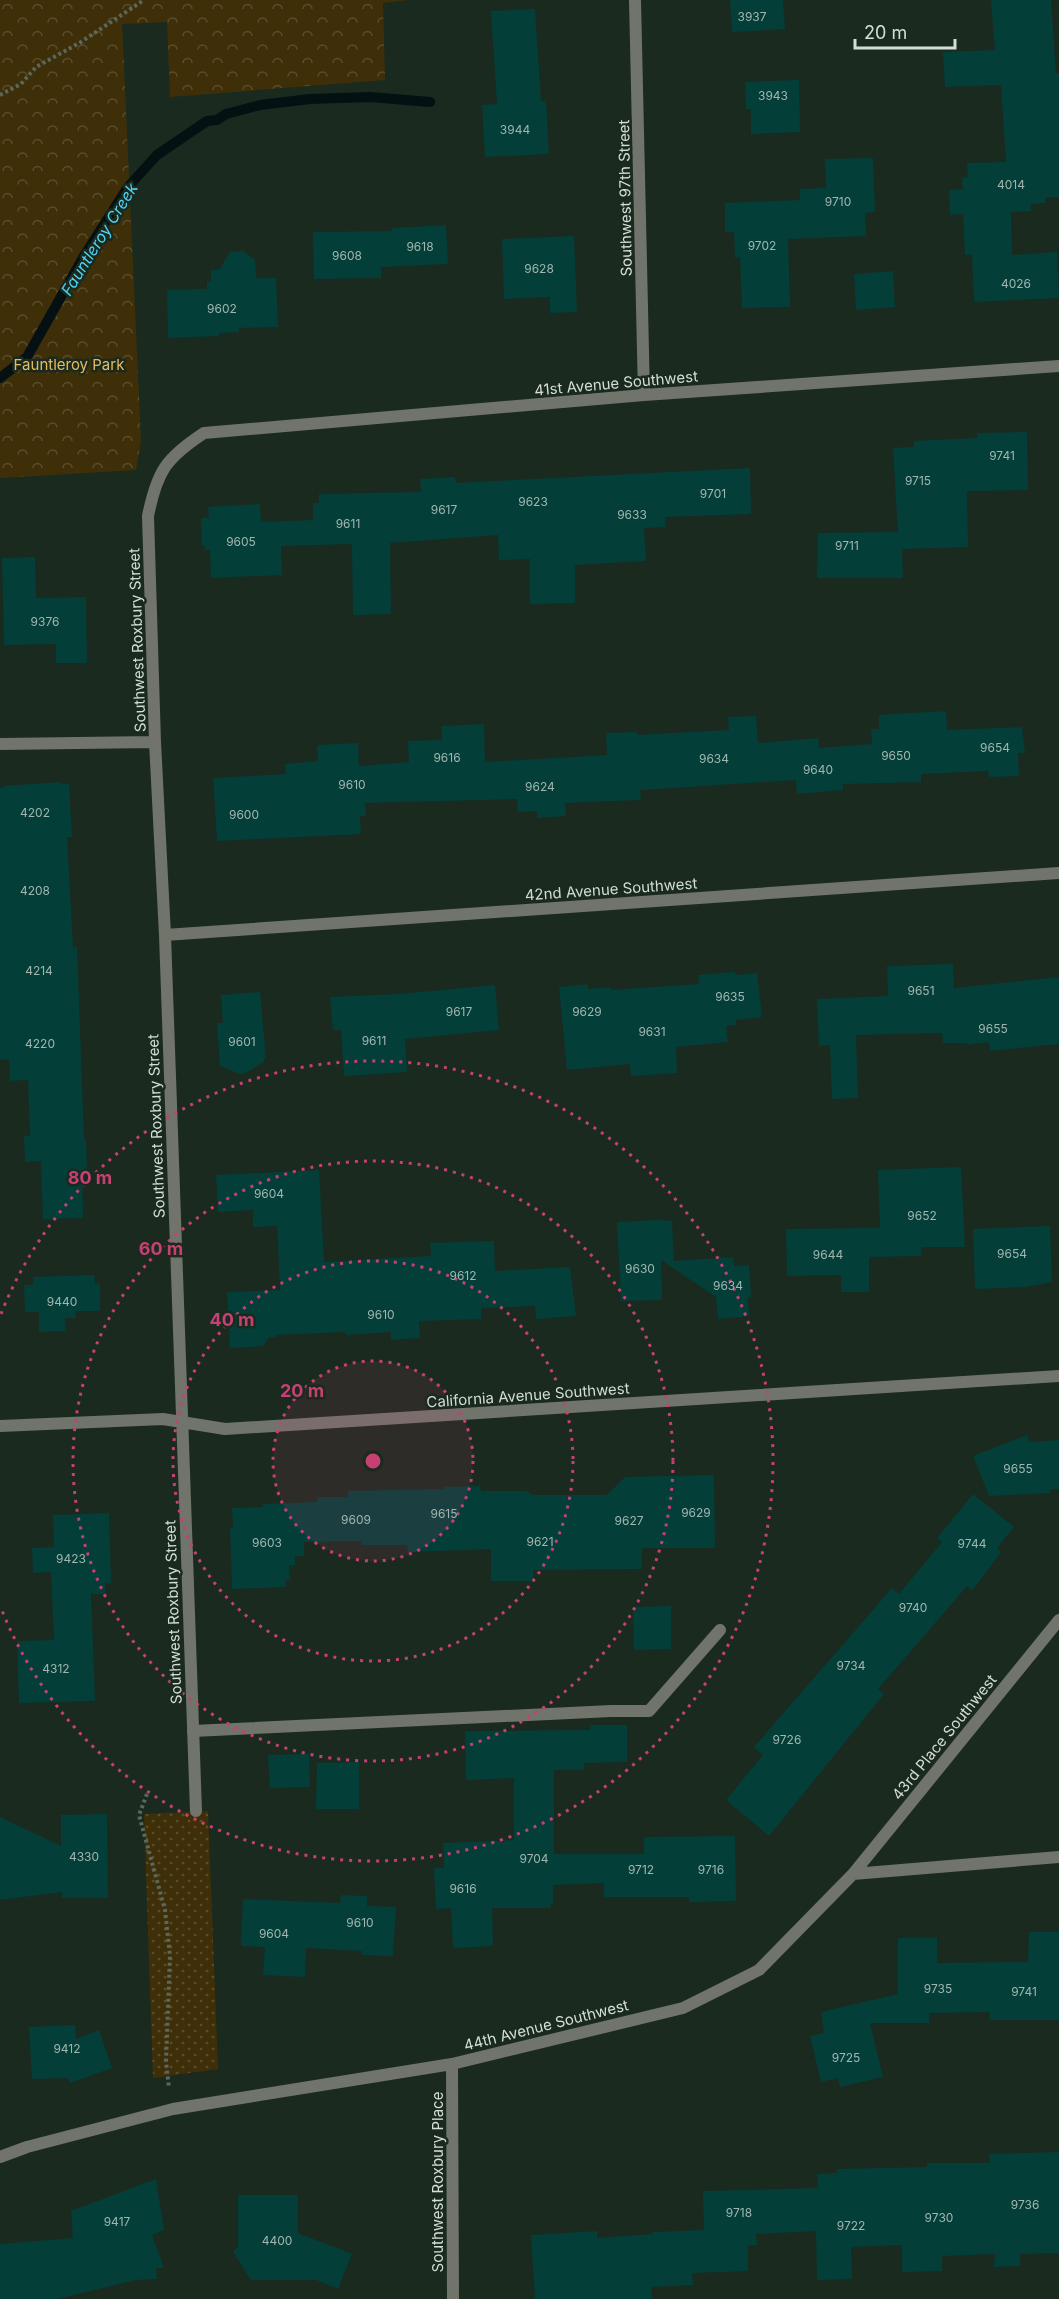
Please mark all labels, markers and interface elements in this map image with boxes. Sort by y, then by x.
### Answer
house number: 3937 [737,9,767,24]
scale bar [855,12,956,50]
text: 20 m [864,22,907,43]
house number: 3943 [758,88,788,103]
street label: Southwest 97th Street [614,119,636,277]
house number: 3944 [500,122,530,137]
house number: 4014 [997,177,1025,192]
water label: Fauntleroy Creek [56,179,142,299]
house number: 9710 [825,194,851,209]
house number: 9702 [748,238,776,253]
house number: 9618 [406,239,434,254]
house number: 9608 [332,248,362,263]
house number: 9628 [524,261,554,276]
house number: 4026 [1001,276,1031,291]
house number: 9602 [207,301,237,316]
park label: Fauntleroy Park [14,355,125,374]
street label: 41st Avenue Southwest [533,366,699,400]
house number: 9741 [989,448,1015,463]
house number: 9715 [905,473,931,488]
house number: 9701 [700,486,726,501]
house number: 9623 [518,494,548,509]
house number: 9617 [431,502,457,517]
house number: 9633 [617,507,647,522]
house number: 9611 [336,516,360,531]
house number: 9605 [226,534,256,549]
house number: 9711 [835,538,859,553]
street label: Southwest Roxbury Street [124,548,150,732]
house number: 9376 [31,614,59,629]
house number: 9654 [980,740,1010,755]
house number: 9650 [881,748,911,763]
house number: 9616 [433,750,461,765]
house number: 9634 [699,751,729,766]
house number: 9640 [803,762,833,777]
house number: 9610 [338,777,366,792]
house number: 9624 [525,779,555,794]
house number: 4202 [20,805,50,820]
house number: 9600 [229,807,259,822]
street label: 42nd Avenue Southwest [524,873,698,905]
house number: 4208 [20,883,50,898]
house number: 4214 [25,963,53,978]
house number: 9651 [907,983,935,998]
house number: 9635 [715,989,745,1004]
house number: 9617 [446,1004,472,1019]
house number: 9629 [572,1004,602,1019]
house number: 9655 [978,1021,1008,1036]
house number: 9631 [638,1024,666,1039]
house number: 9611 [362,1033,386,1048]
street label: Southwest Roxbury Street [143,1034,169,1218]
house number: 9601 [228,1034,256,1049]
house number: 4220 [25,1036,55,1051]
text: 80 m [68,1167,112,1188]
house number: 9604 [254,1186,284,1201]
house number: 9652 [907,1208,937,1223]
text: 60 m [139,1238,183,1259]
house number: 9654 [997,1246,1027,1261]
house number: 9644 [813,1247,843,1262]
house number: 9630 [625,1261,655,1276]
house number: 9612 [449,1268,477,1283]
house number: 9634 [713,1278,743,1293]
house number: 9440 [47,1294,77,1309]
house number: 9610 [367,1307,395,1322]
text: 40 m [210,1309,255,1330]
street label: California Avenue Southwest [426,1378,630,1412]
text: 20 m [280,1380,324,1401]
centre of rings [363,1451,383,1471]
house number: 9655 [1003,1461,1033,1476]
house number: 9629 [681,1505,711,1520]
house number: 9615 [430,1506,458,1521]
house number: 9609 [341,1512,371,1527]
house number: 9627 [615,1513,644,1528]
street label: Southwest Roxbury Street [160,1520,186,1704]
house number: 9621 [526,1534,554,1549]
house number: 9603 [252,1535,282,1550]
house number: 9744 [958,1536,987,1551]
house number: 9423 [56,1551,86,1566]
house number: 9740 [899,1600,927,1615]
house number: 9734 [837,1658,866,1673]
house number: 4312 [42,1661,70,1676]
street label: 43rd Place Southwest [888,1670,1000,1804]
house number: 9726 [773,1732,801,1747]
house number: 4330 [69,1849,99,1864]
house number: 9704 [519,1851,549,1866]
house number: 9712 [628,1862,654,1877]
house number: 9716 [698,1862,724,1877]
house number: 9616 [449,1881,477,1896]
house number: 9610 [346,1915,374,1930]
house number: 9604 [259,1926,289,1941]
house number: 9735 [924,1981,952,1996]
house number: 9741 [1011,1984,1037,1999]
street label: 44th Avenue Southwest [462,1995,630,2055]
house number: 9412 [53,2041,81,2056]
house number: 9725 [832,2050,860,2065]
street label: Southwest Roxbury Place [428,2092,447,2272]
house number: 9736 [1011,2197,1039,2212]
house number: 9718 [726,2205,752,2220]
house number: 9730 [925,2210,953,2225]
house number: 9417 [104,2214,131,2229]
house number: 9722 [837,2218,865,2233]
house number: 4400 [262,2233,292,2248]

